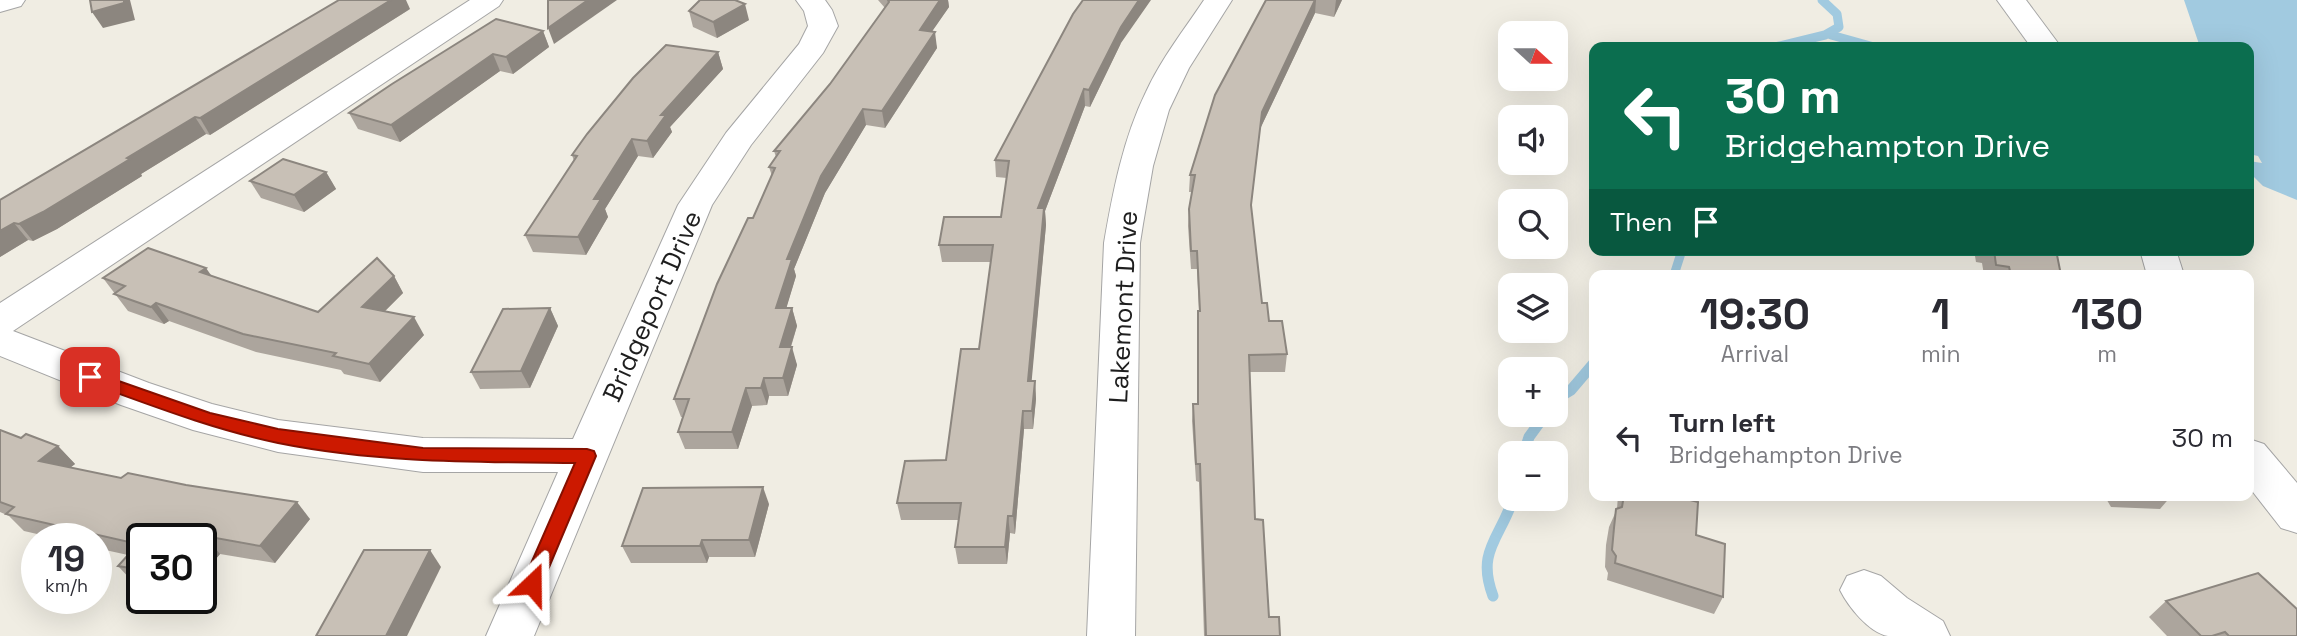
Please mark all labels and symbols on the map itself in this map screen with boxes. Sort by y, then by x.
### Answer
north arrow [1498,21,1568,91]
street label: Bridgeport Drive [595,205,709,407]
street label: Lakemont Drive [1101,210,1145,404]
pin [60,347,120,407]
speed limit sign: 30 [126,523,217,614]
position arrow [495,547,569,621]

